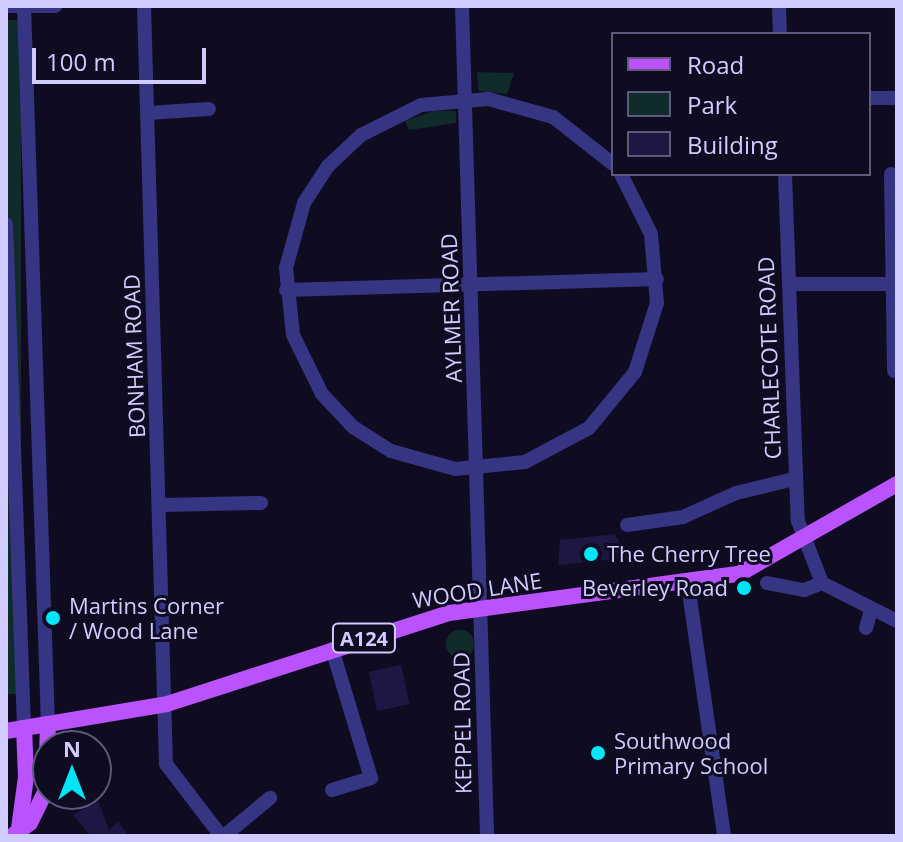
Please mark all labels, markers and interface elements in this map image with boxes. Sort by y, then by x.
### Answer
scale bar [36,32,210,82]
legend [611,32,871,176]
text: 100 m [46,45,116,78]
text: Road [687,48,744,81]
text: Park [687,88,737,121]
text: Building [687,128,778,161]
street label: AYLMER ROAD [435,233,467,383]
street label: CHARLECOTE ROAD [752,256,786,460]
street label: BONHAM ROAD [118,274,150,438]
place label: The Cherry Tree [607,541,771,567]
marker: The Cherry Tree [582,545,600,563]
street label: WOOD LANE [411,567,543,613]
place label: Beverley Road [582,575,728,601]
marker: Beverley Road [735,579,753,597]
place label: Martins Corner / Wood Lane [69,592,224,644]
marker: Martins Corner / Wood Lane [44,609,62,627]
road number: A124 [330,622,398,654]
street label: KEPPEL ROAD [448,652,476,794]
place label: Southwood Primary School [614,727,768,778]
north arrow [32,730,112,810]
text: N [63,733,81,763]
marker: Southwood Primary School [589,744,607,762]

